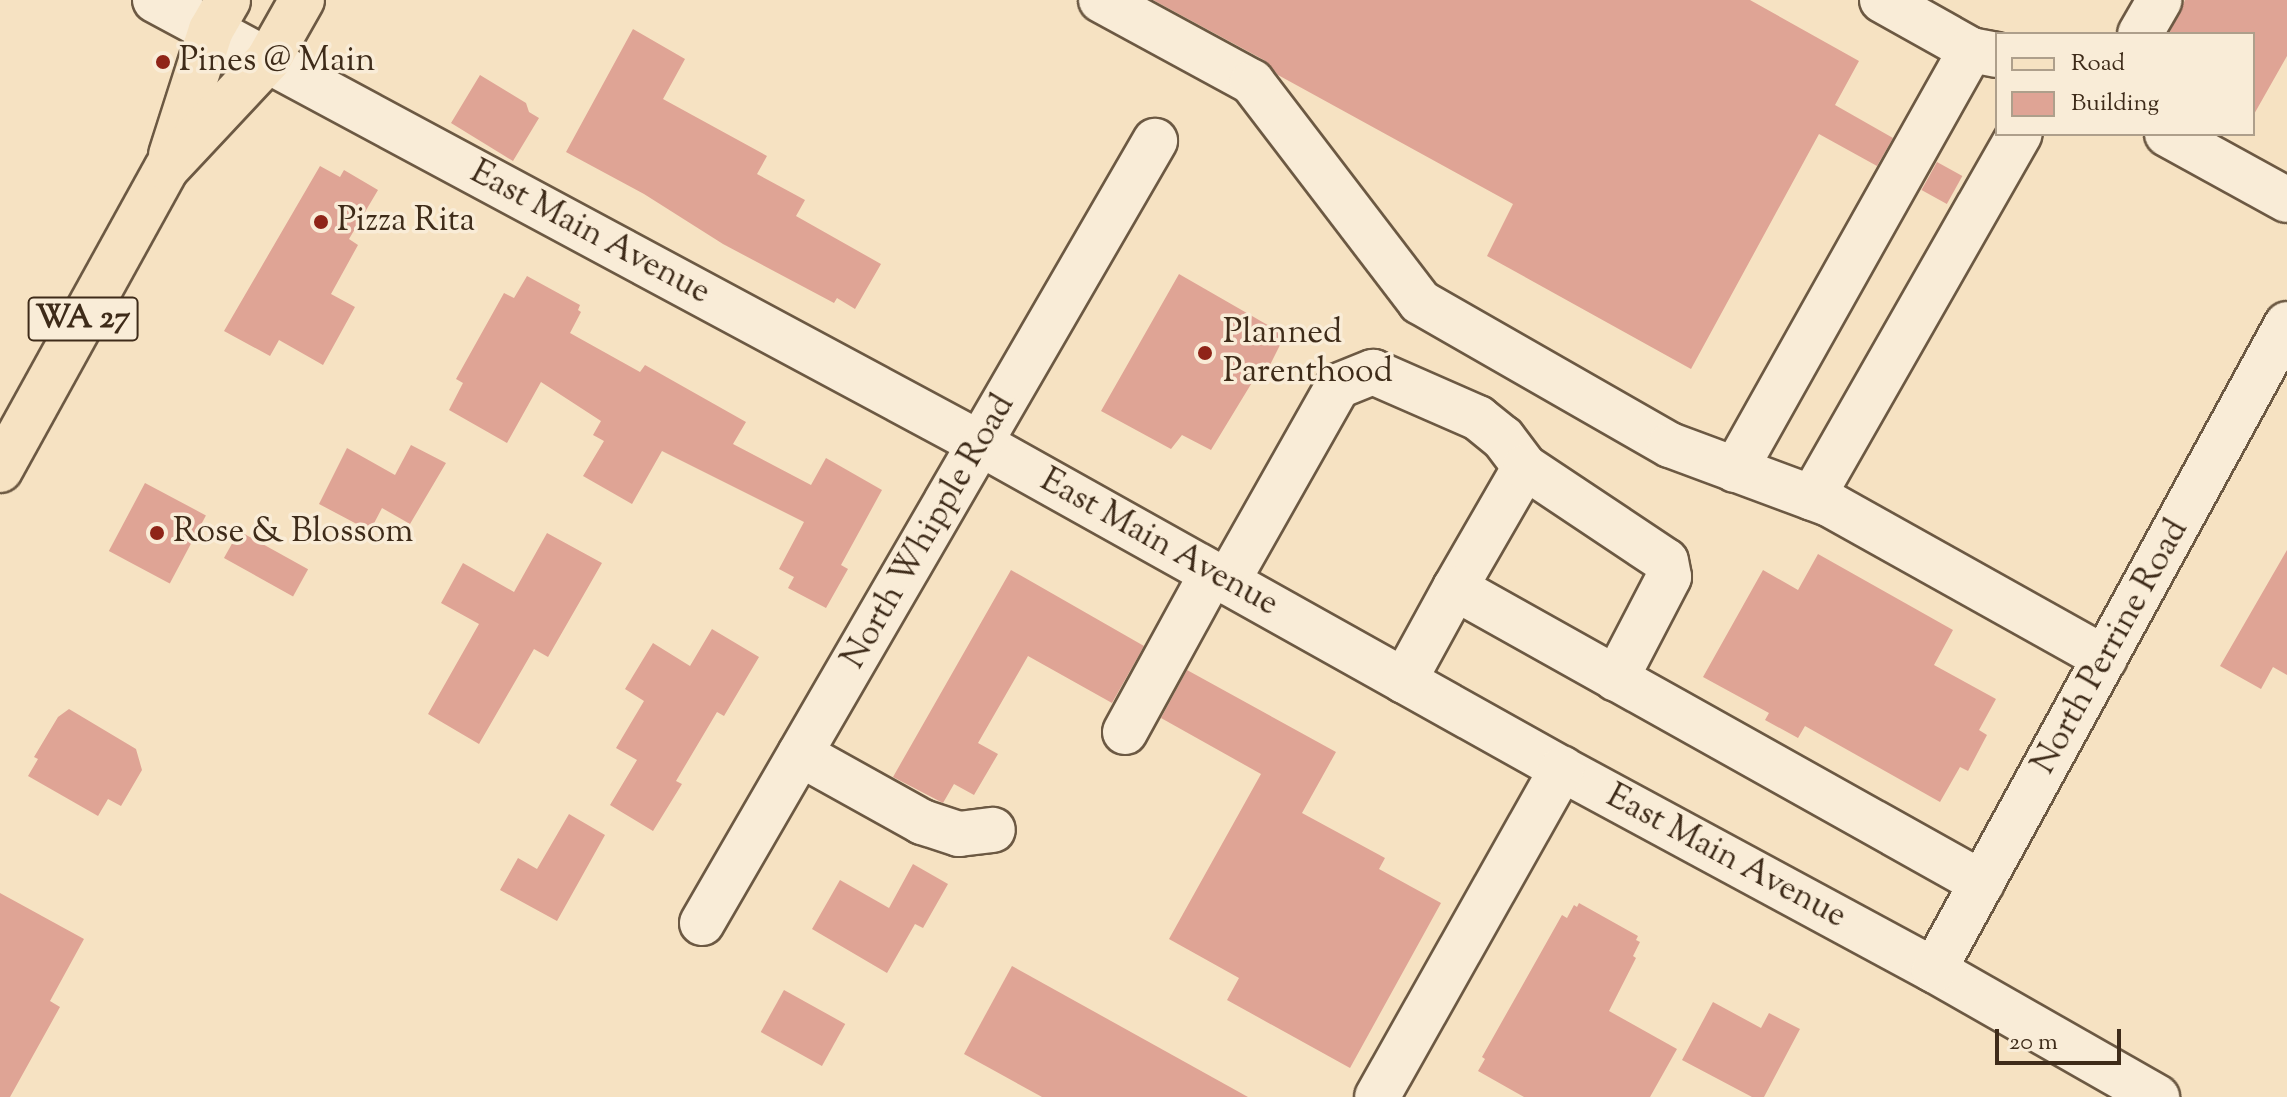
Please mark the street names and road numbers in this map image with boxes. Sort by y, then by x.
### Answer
street label: East Main Avenue [463,153,717,313]
road number: WA 27 [27,291,139,347]
street label: North Whipple Road [834,388,1024,676]
street label: East Main Avenue [1033,461,1285,625]
street label: North Perrine Road [2024,513,2198,781]
street label: East Main Avenue [1599,777,1853,937]

